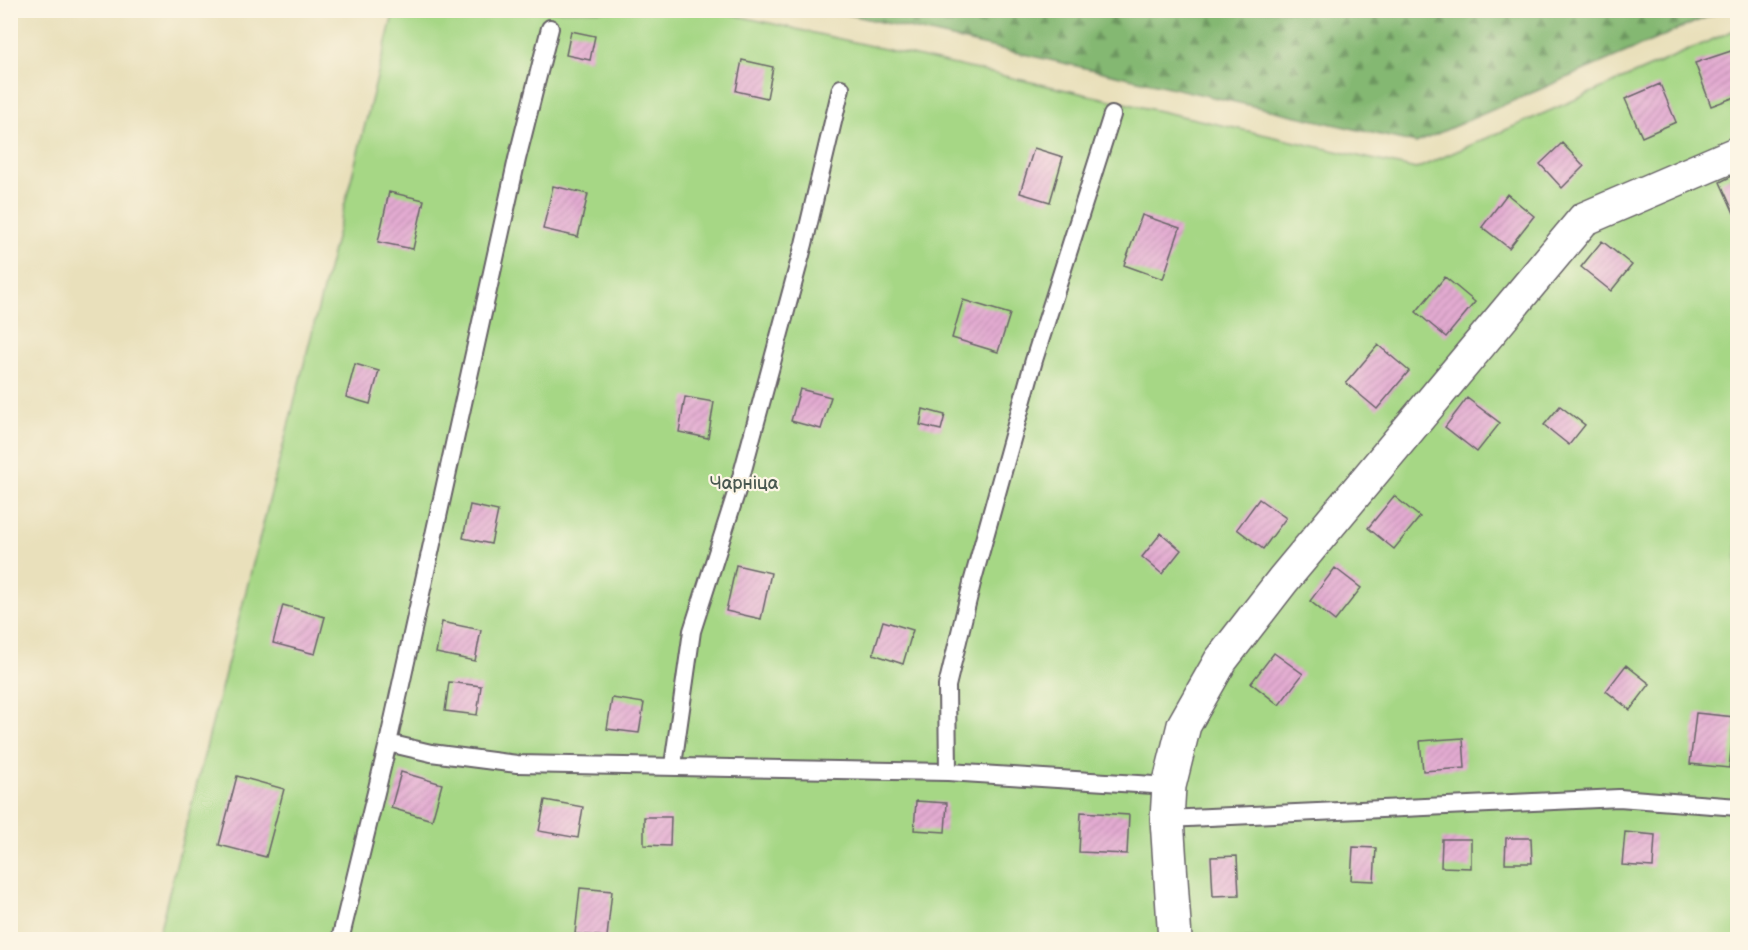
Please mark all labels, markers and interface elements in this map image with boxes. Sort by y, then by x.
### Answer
park label: Чарніца [710,473,779,494]

